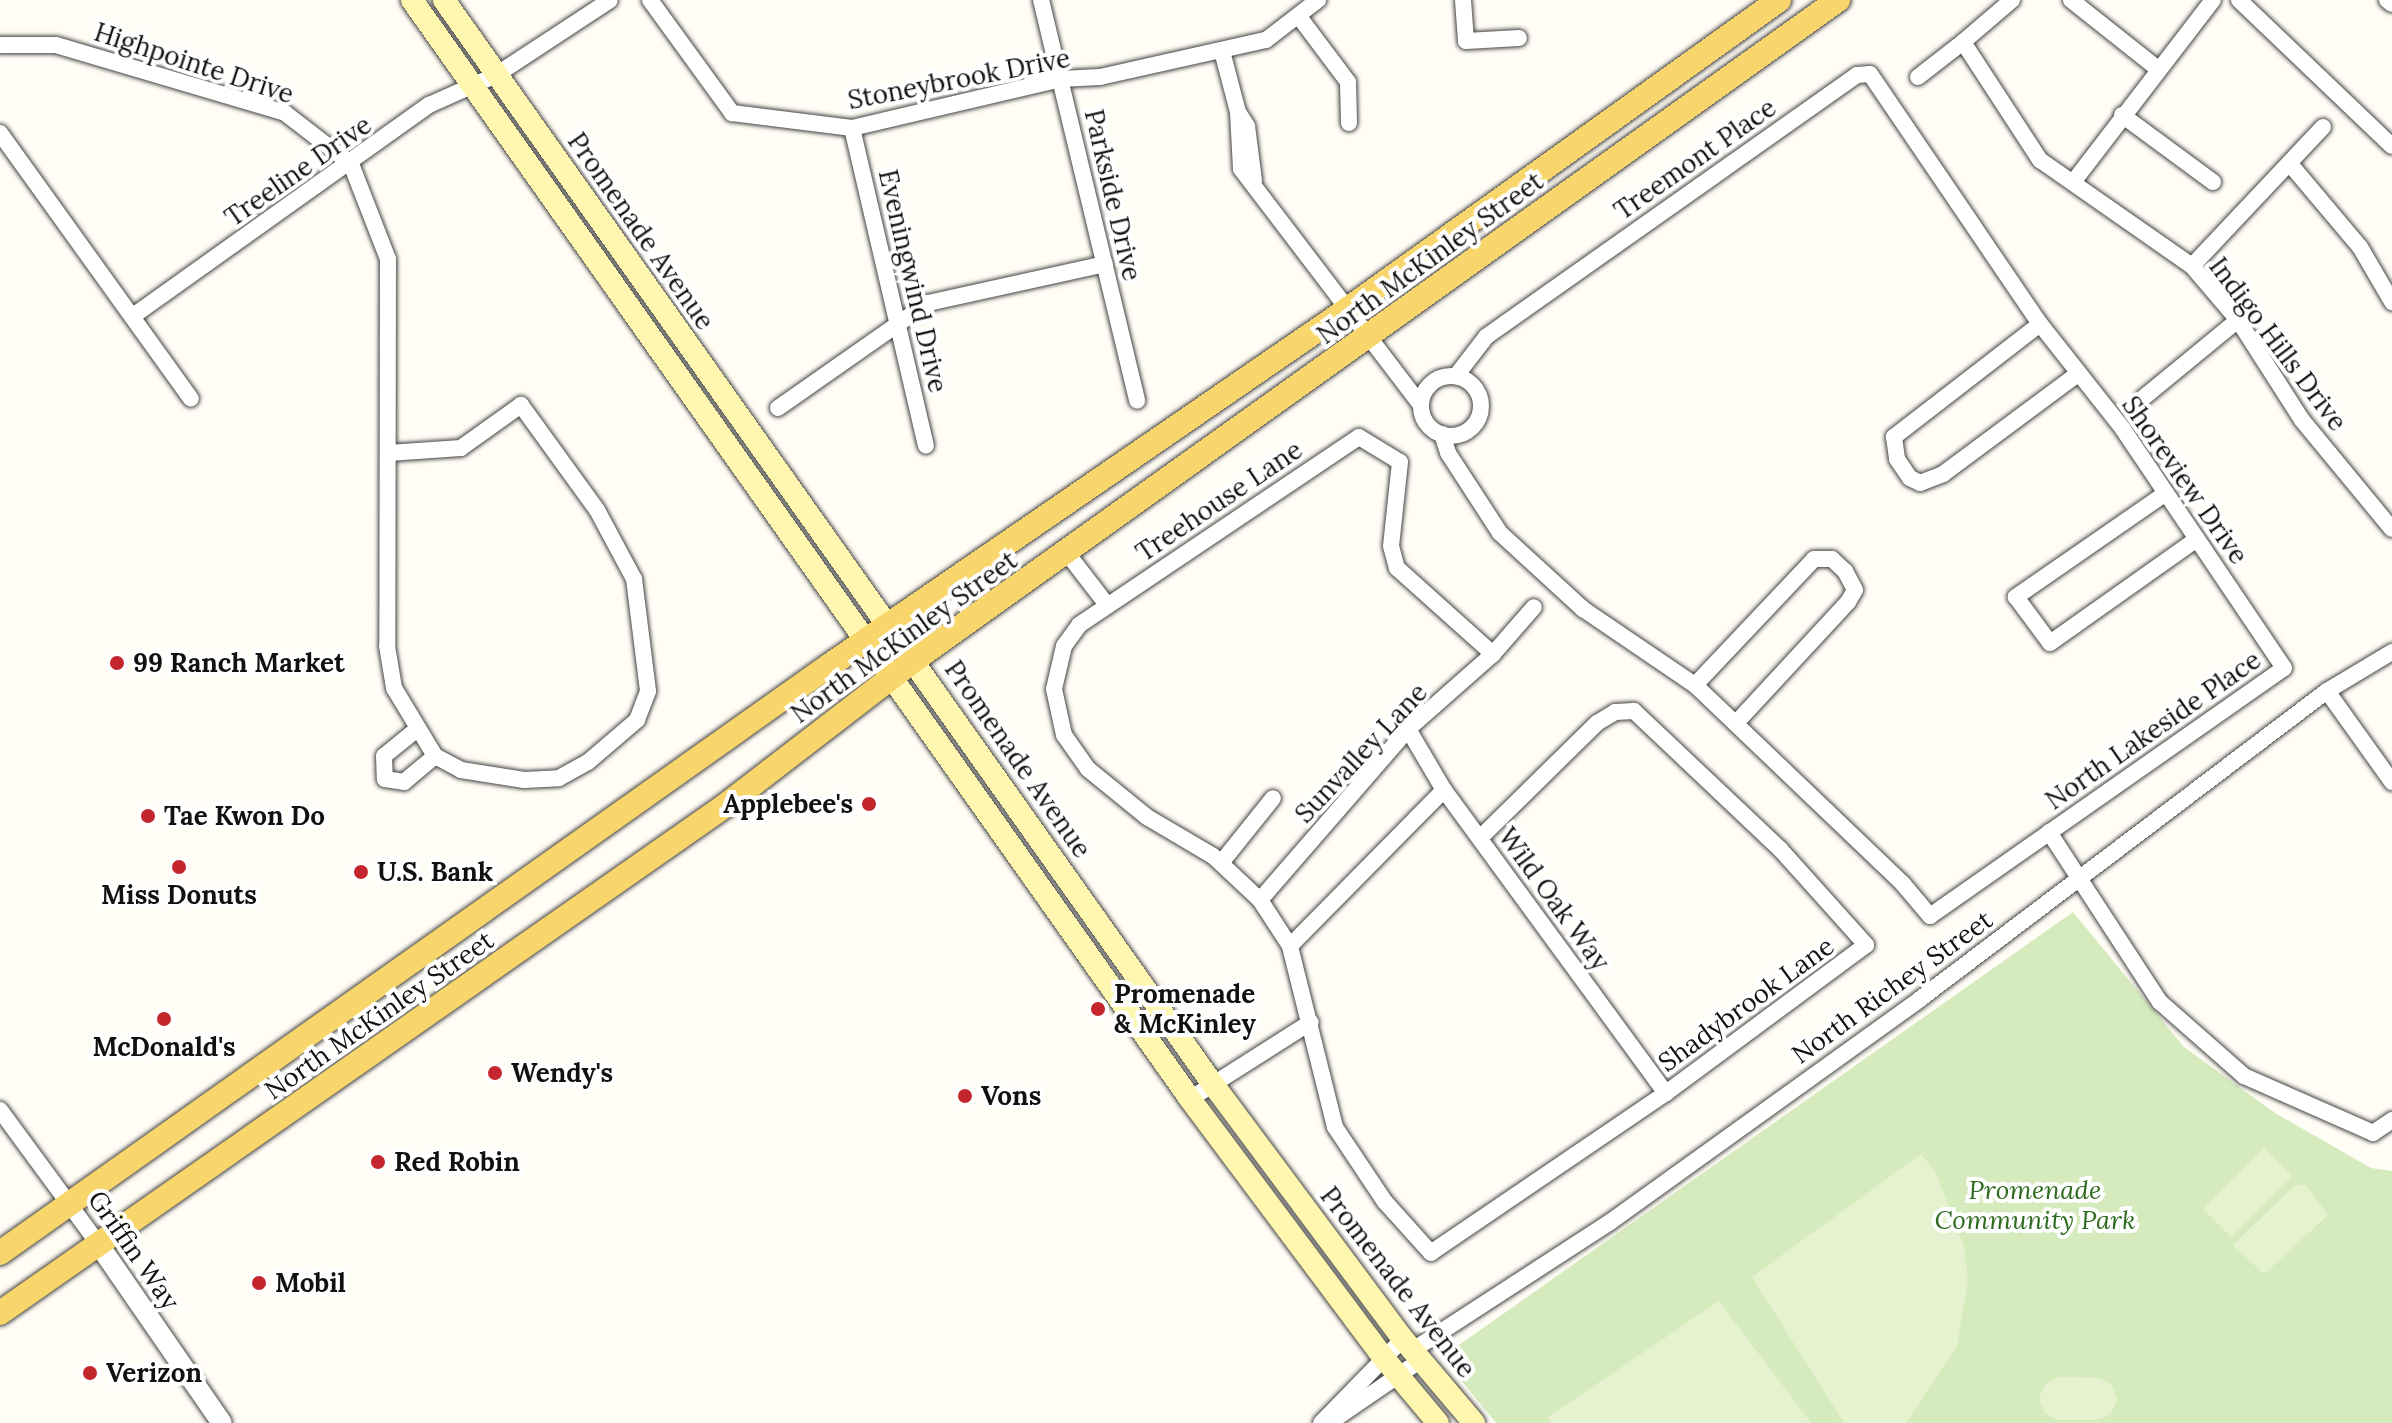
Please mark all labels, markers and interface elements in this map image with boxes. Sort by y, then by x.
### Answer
street label: Highpointe Drive [90,16,298,110]
street label: Stoneybrook Drive [845,42,1073,116]
street label: Treemont Place [1608,92,1782,226]
street label: Parkside Drive [1078,106,1148,284]
street label: Treeline Drive [219,109,377,233]
street label: Promenade Avenue [561,126,721,336]
street label: North McKinley Street [1311,165,1549,351]
street label: Eveningwind Drive [872,166,954,396]
street label: Indigo Hills Drive [2203,251,2353,437]
street label: Shoreview Drive [2116,390,2254,570]
street label: Treehouse Lane [1130,434,1308,568]
street label: North McKinley Street [785,544,1023,730]
street label: North Lakeside Place [2040,644,2266,816]
place label: 99 Ranch Market [133,647,345,679]
marker: 99 Ranch Market [108,654,126,672]
street label: Promenade Avenue [938,654,1098,864]
street label: Sunvalley Lane [1288,677,1434,829]
place label: Applebee's [723,788,853,820]
marker: Applebee's [860,795,878,813]
place label: Tae Kwon Do [164,800,325,832]
marker: Tae Kwon Do [139,807,157,825]
street label: Wild Oak Way [1492,822,1616,976]
place label: U.S. Bank [377,856,493,888]
marker: Miss Donuts [170,858,188,876]
marker: U.S. Bank [352,863,370,881]
place label: Miss Donuts [101,879,257,911]
street label: North Richey Street [1786,904,1998,1070]
street label: North McKinley Street [259,924,499,1106]
street label: Shadybrook Lane [1652,930,1840,1078]
place label: Promenade & McKinley [1114,978,1256,1040]
marker: Promenade & McKinley [1089,1000,1107,1018]
marker: McDonald's [155,1010,173,1028]
place label: McDonald's [92,1031,236,1063]
place label: Wendy's [511,1057,613,1089]
marker: Wendy's [486,1064,504,1082]
place label: Vons [981,1080,1041,1112]
marker: Vons [956,1087,974,1105]
place label: Red Robin [394,1146,520,1178]
marker: Red Robin [369,1153,387,1171]
park label: Promenade Community Park [1935,1174,2135,1236]
street label: Promenade Avenue [1314,1180,1482,1384]
street label: Griffin Way [82,1185,186,1315]
place label: Mobil [275,1267,346,1299]
marker: Mobil [250,1274,268,1292]
place label: Verizon [106,1357,202,1389]
marker: Verizon [81,1364,99,1382]

